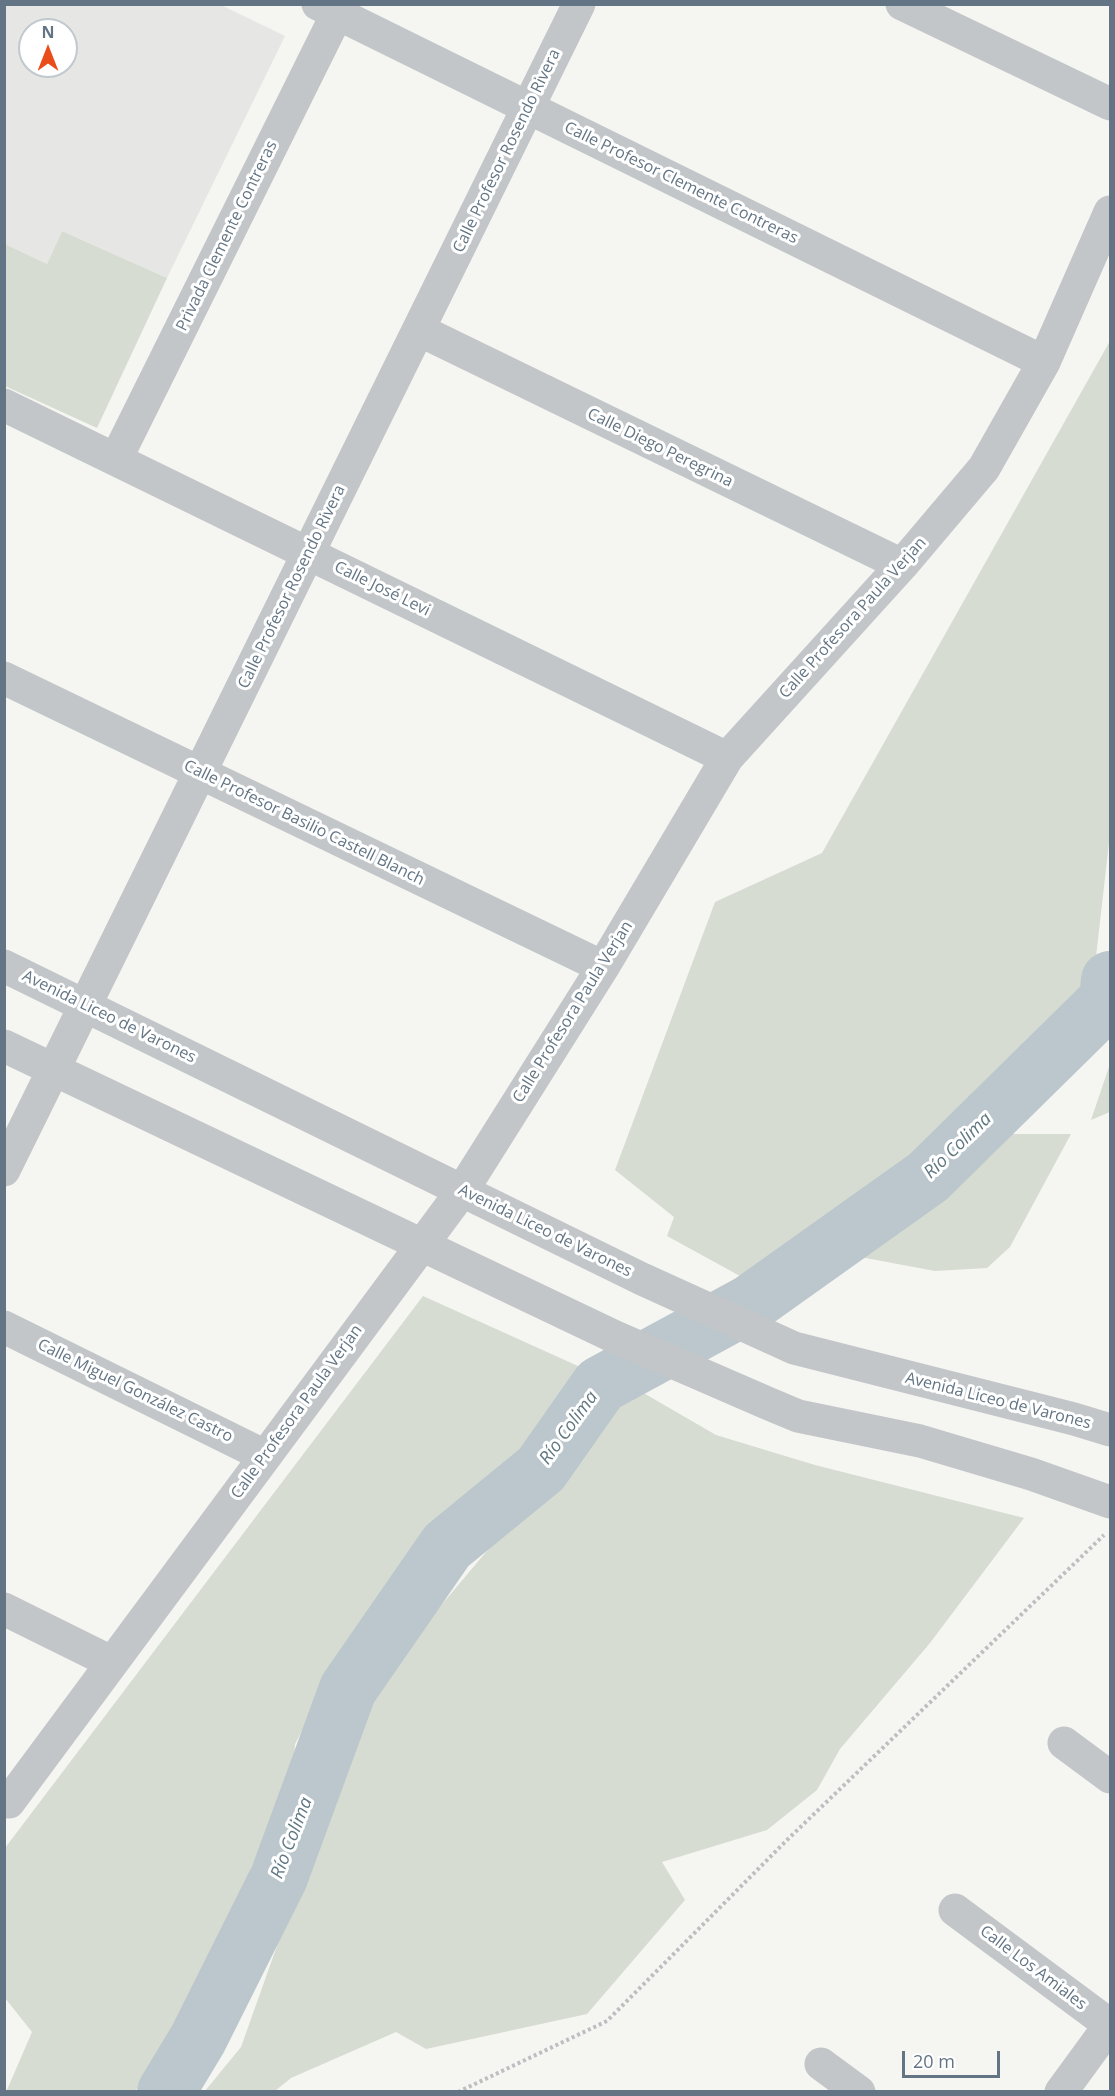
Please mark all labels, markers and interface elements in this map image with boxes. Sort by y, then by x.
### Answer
north arrow [18,18,78,78]
text: N [41,21,55,43]
street label: Calle Profesor Rosendo Rivera [449,46,565,256]
street label: Calle Profesor Clemente Contreras [561,118,801,248]
street label: Privada Clemente Contreras [173,138,281,334]
street label: Calle Diego Peregrina [584,404,736,492]
street label: Calle Profesor Rosendo Rivera [234,482,350,692]
street label: Calle Profesora Paula Verjan [775,533,931,703]
street label: Calle José Levi [331,558,433,620]
street label: Calle Profesor Basilio Castell Blanch [181,756,427,890]
street label: Calle Profesora Paula Verjan [509,918,637,1106]
street label: Avenida Liceo de Varones [19,967,199,1067]
water label: Río Colima [920,1109,996,1183]
street label: Avenida Liceo de Varones [455,1181,635,1281]
street label: Calle Profesora Paula Verjan [227,1321,367,1503]
street label: Calle Miguel González Castro [34,1335,236,1447]
street label: Avenida Liceo de Varones [903,1369,1093,1433]
water label: Río Colima [535,1387,603,1469]
water label: Río Colima [267,1794,317,1882]
street label: Calle Los Amiales [976,1922,1090,2014]
scale bar [905,2039,1002,2077]
text: 20 m [913,2049,955,2073]

